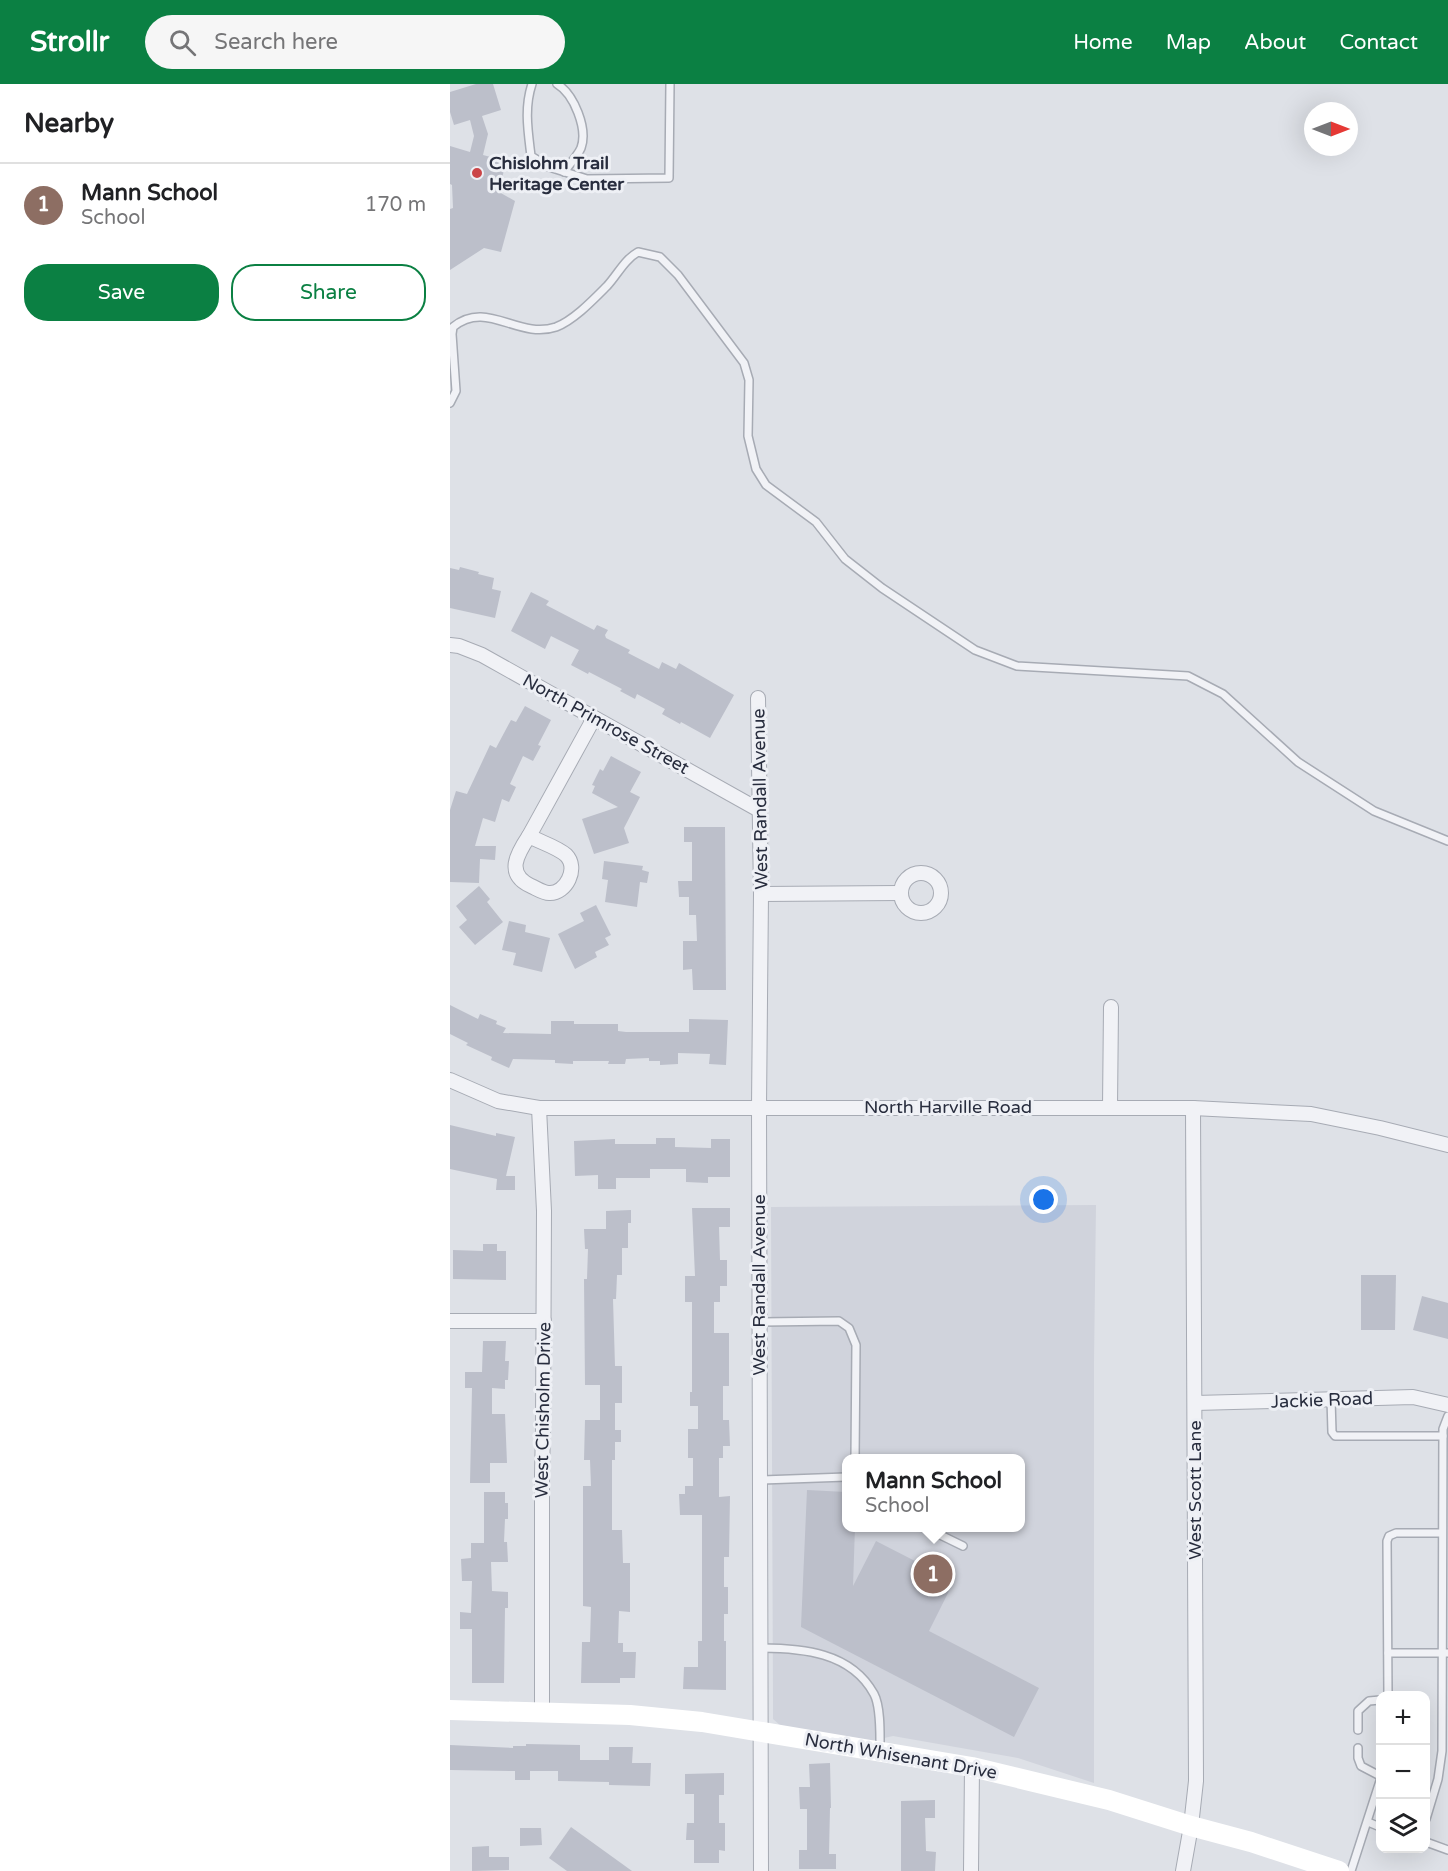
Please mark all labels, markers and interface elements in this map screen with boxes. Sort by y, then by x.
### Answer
search box [145,15,565,69]
text: Strollr [30,25,109,59]
icon: search [166,26,199,59]
text: Search here [214,29,338,55]
text: Home [1073,30,1133,55]
text: Map [1166,30,1211,55]
text: About [1244,30,1306,55]
text: Contact [1339,30,1418,55]
north arrow [1304,102,1358,156]
text: Nearby [24,108,114,139]
place label: Chislohm Trail Heritage Center [489,152,625,195]
marker: Chislohm Trail Heritage Center [470,166,484,180]
text: Mann School [81,180,218,206]
text: 1 [37,193,50,217]
text: 170 m [365,193,426,217]
text: School [81,206,145,230]
button: Save [24,264,219,321]
button: Share [231,264,426,321]
street label: North Primrose Street [519,669,693,779]
street label: West Randall Avenue [747,708,773,890]
street label: North Harville Road [864,1096,1032,1118]
your location [1029,1185,1058,1214]
street label: West Randall Avenue [748,1194,770,1376]
street label: West Chisholm Drive [530,1322,556,1498]
street label: Jackie Road [1270,1387,1374,1413]
street label: West Scott Lane [1184,1420,1206,1560]
popup [842,1454,1025,1532]
text: Mann School [865,1468,1002,1494]
text: School [865,1494,929,1518]
pin: 1 [914,1552,952,1596]
map controls [1376,1691,1430,1853]
button: + [1376,1691,1430,1745]
street label: North Whisenant Drive [803,1728,999,1784]
button: − [1376,1745,1430,1799]
button: layers [1376,1799,1430,1853]

